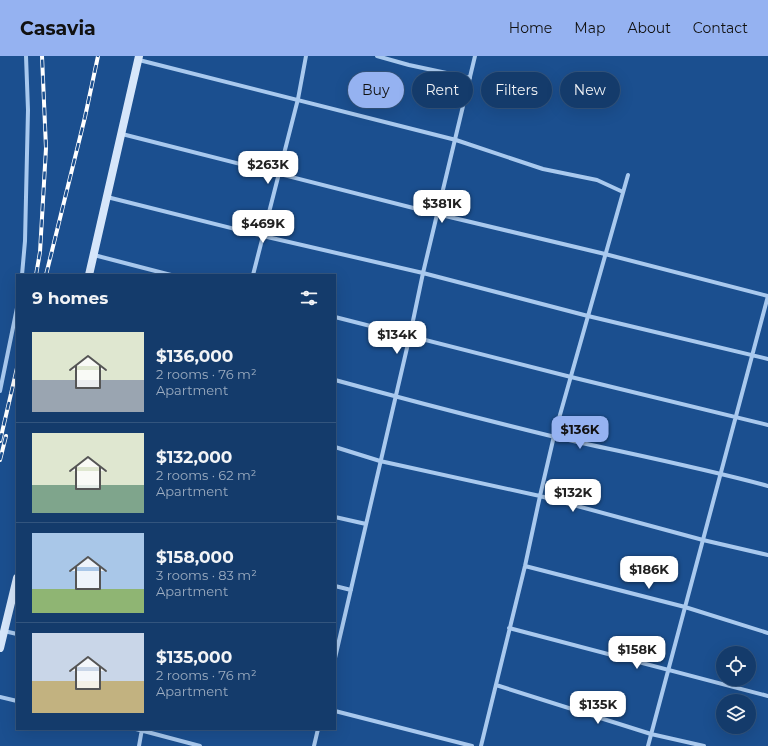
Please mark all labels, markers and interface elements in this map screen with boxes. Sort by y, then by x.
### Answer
text: Casavia [20,17,96,40]
text: Home [509,19,552,37]
text: Map [574,19,605,37]
text: About [627,19,671,37]
text: Contact [693,19,748,37]
chip: Buy [348,72,404,108]
chip: Rent [412,72,473,108]
chip: Filters [481,72,552,108]
chip: New [560,72,620,108]
pin: $263K [240,151,296,185]
text: $263K [247,156,289,172]
pin: $381K [414,190,470,224]
text: $381K [422,195,462,211]
pin: $469K [235,210,291,244]
text: $469K [241,215,285,231]
icon: filters [298,287,320,309]
text: 9 homes [32,288,108,308]
pin: $134K [369,321,425,355]
text: $134K [377,326,417,342]
text: $136,000 [156,346,233,366]
icon: home [64,348,112,396]
text: 2 rooms · 76 m² [156,366,256,382]
text: Apartment [156,382,228,398]
pin: $136K [552,416,608,450]
text: $136K [561,421,599,437]
text: $132,000 [156,447,232,467]
icon: home [64,449,112,497]
text: 2 rooms · 62 m² [156,467,256,483]
pin: $132K [545,479,601,513]
text: Apartment [156,483,228,499]
text: $132K [554,484,592,500]
text: $158,000 [156,547,234,567]
icon: home [64,549,112,597]
pin: $186K [621,556,677,590]
text: $186K [629,561,669,577]
text: 3 rooms · 83 m² [156,567,257,583]
text: Apartment [156,583,228,599]
pin: $158K [609,636,665,670]
text: $158K [617,641,657,657]
map controls [716,646,756,734]
button: locate [716,646,756,686]
text: $135,000 [156,647,232,667]
icon: home [64,649,112,697]
text: 2 rooms · 76 m² [156,667,256,683]
text: Apartment [156,683,228,699]
pin: $135K [570,691,626,725]
button: layers [716,694,756,734]
text: $135K [579,696,617,712]

